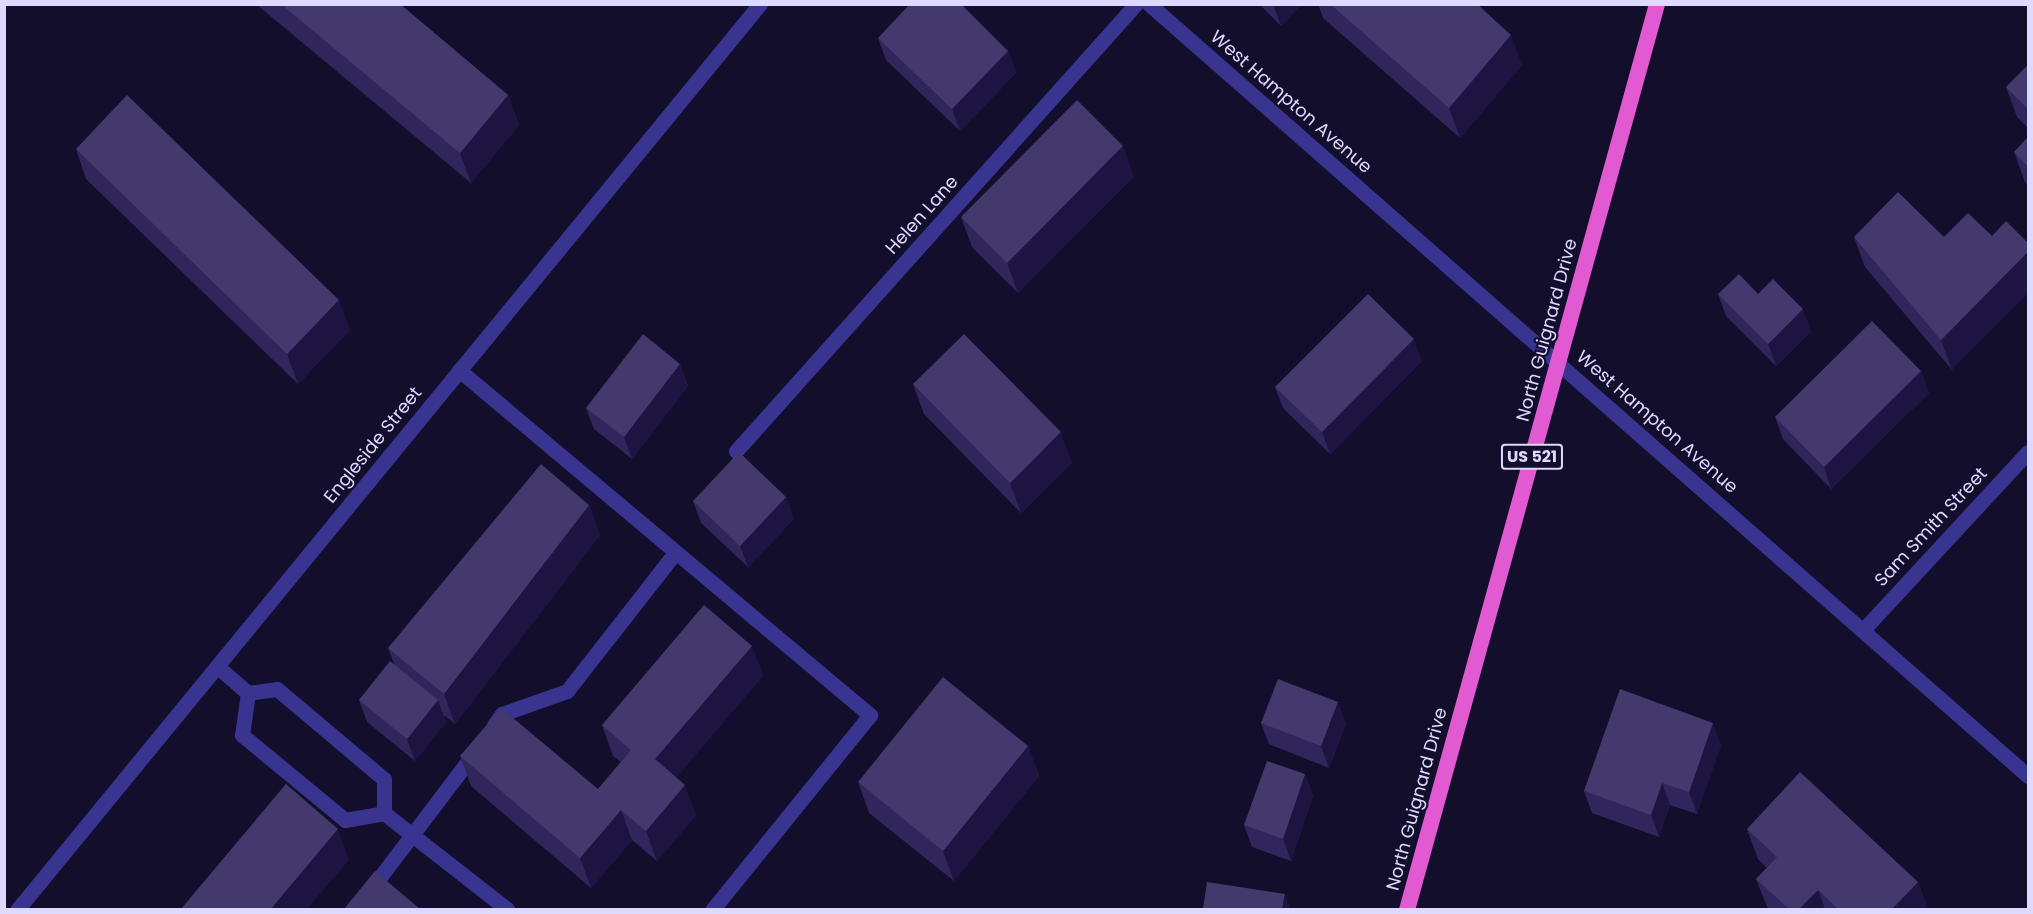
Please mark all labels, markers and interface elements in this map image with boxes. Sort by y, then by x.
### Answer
street label: West Hampton Avenue [1206,26,1376,178]
street label: Helen Lane [881,171,963,259]
street label: North Guignard Drive [1512,236,1582,424]
street label: West Hampton Avenue [1572,346,1742,498]
street label: Engleside Street [320,383,426,507]
road number: US 521 [1500,444,1564,470]
street label: Sam Smith Street [1870,463,1992,591]
street label: North Guignard Drive [1382,705,1452,893]

